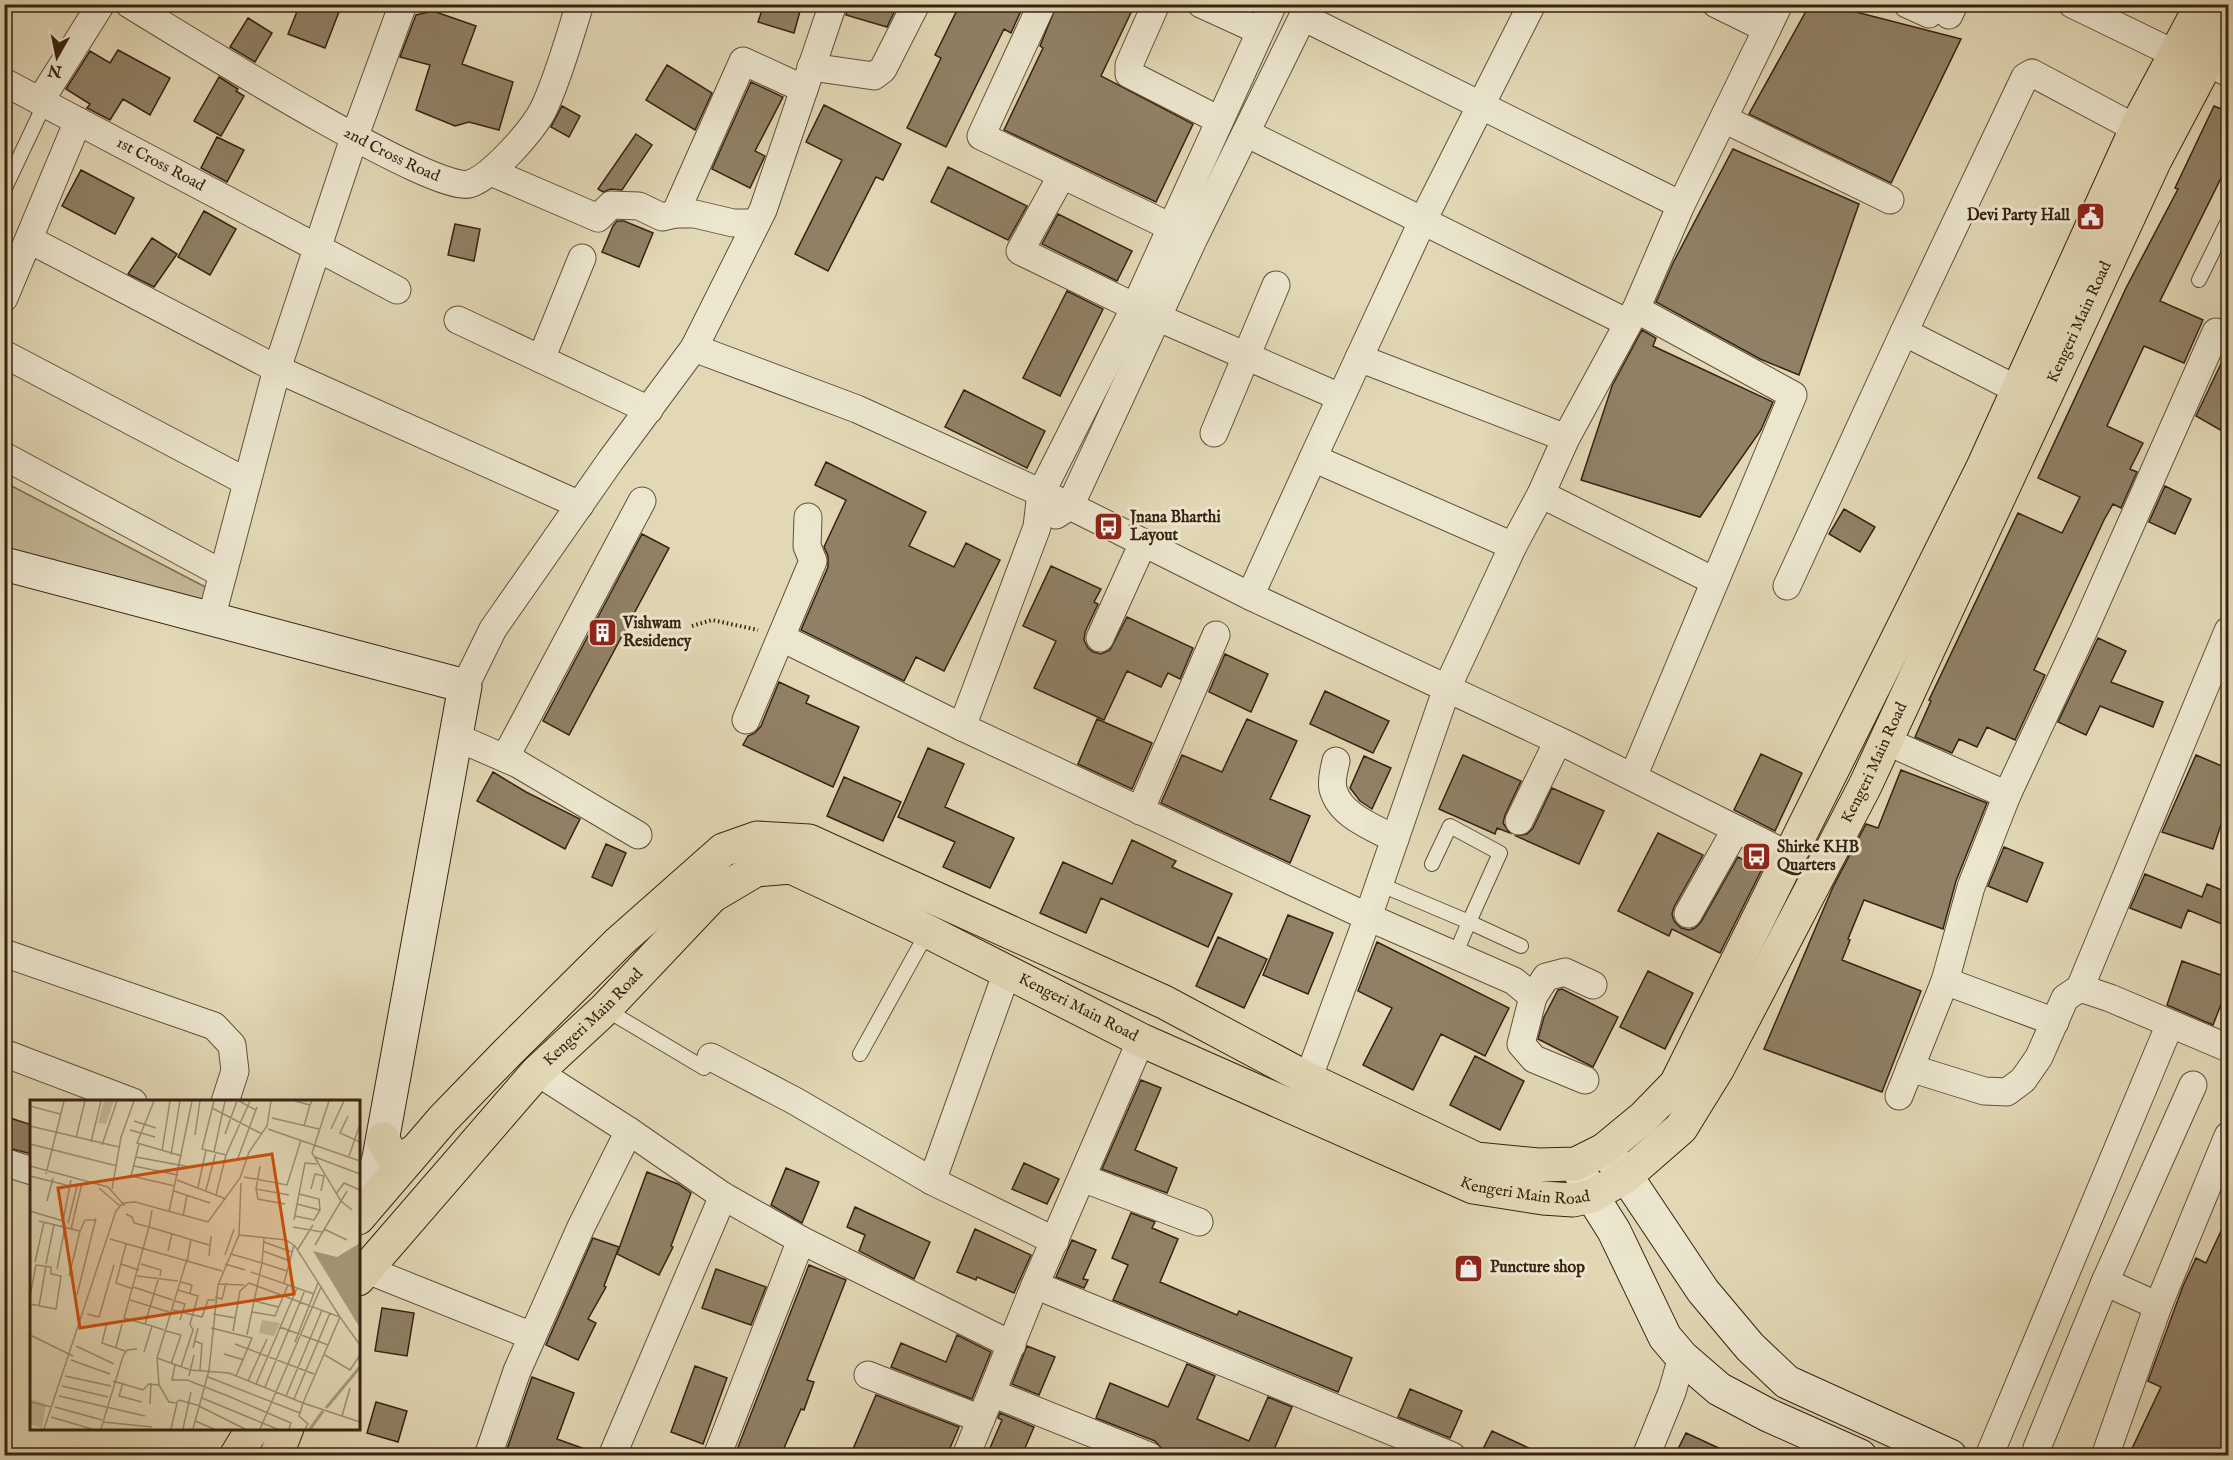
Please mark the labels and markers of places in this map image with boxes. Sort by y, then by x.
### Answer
public building icon: Devi Party Hall [2075,200,2107,232]
place label: Devi Party Hall [1967,206,2071,226]
place label: Jnana Bharthi Layout [1128,508,1221,546]
bus stop icon: Jnana Bharthi Layout [1093,511,1125,543]
place label: Vishwam Residency [622,614,693,652]
building icon: Vishwam Residency [586,617,618,649]
place label: Shirke KHB Quarters [1777,838,1859,876]
bus stop icon: Shirke KHB Quarters [1740,841,1772,873]
shop icon: Puncture shop [1453,1252,1485,1284]
place label: Puncture shop [1490,1258,1585,1278]

